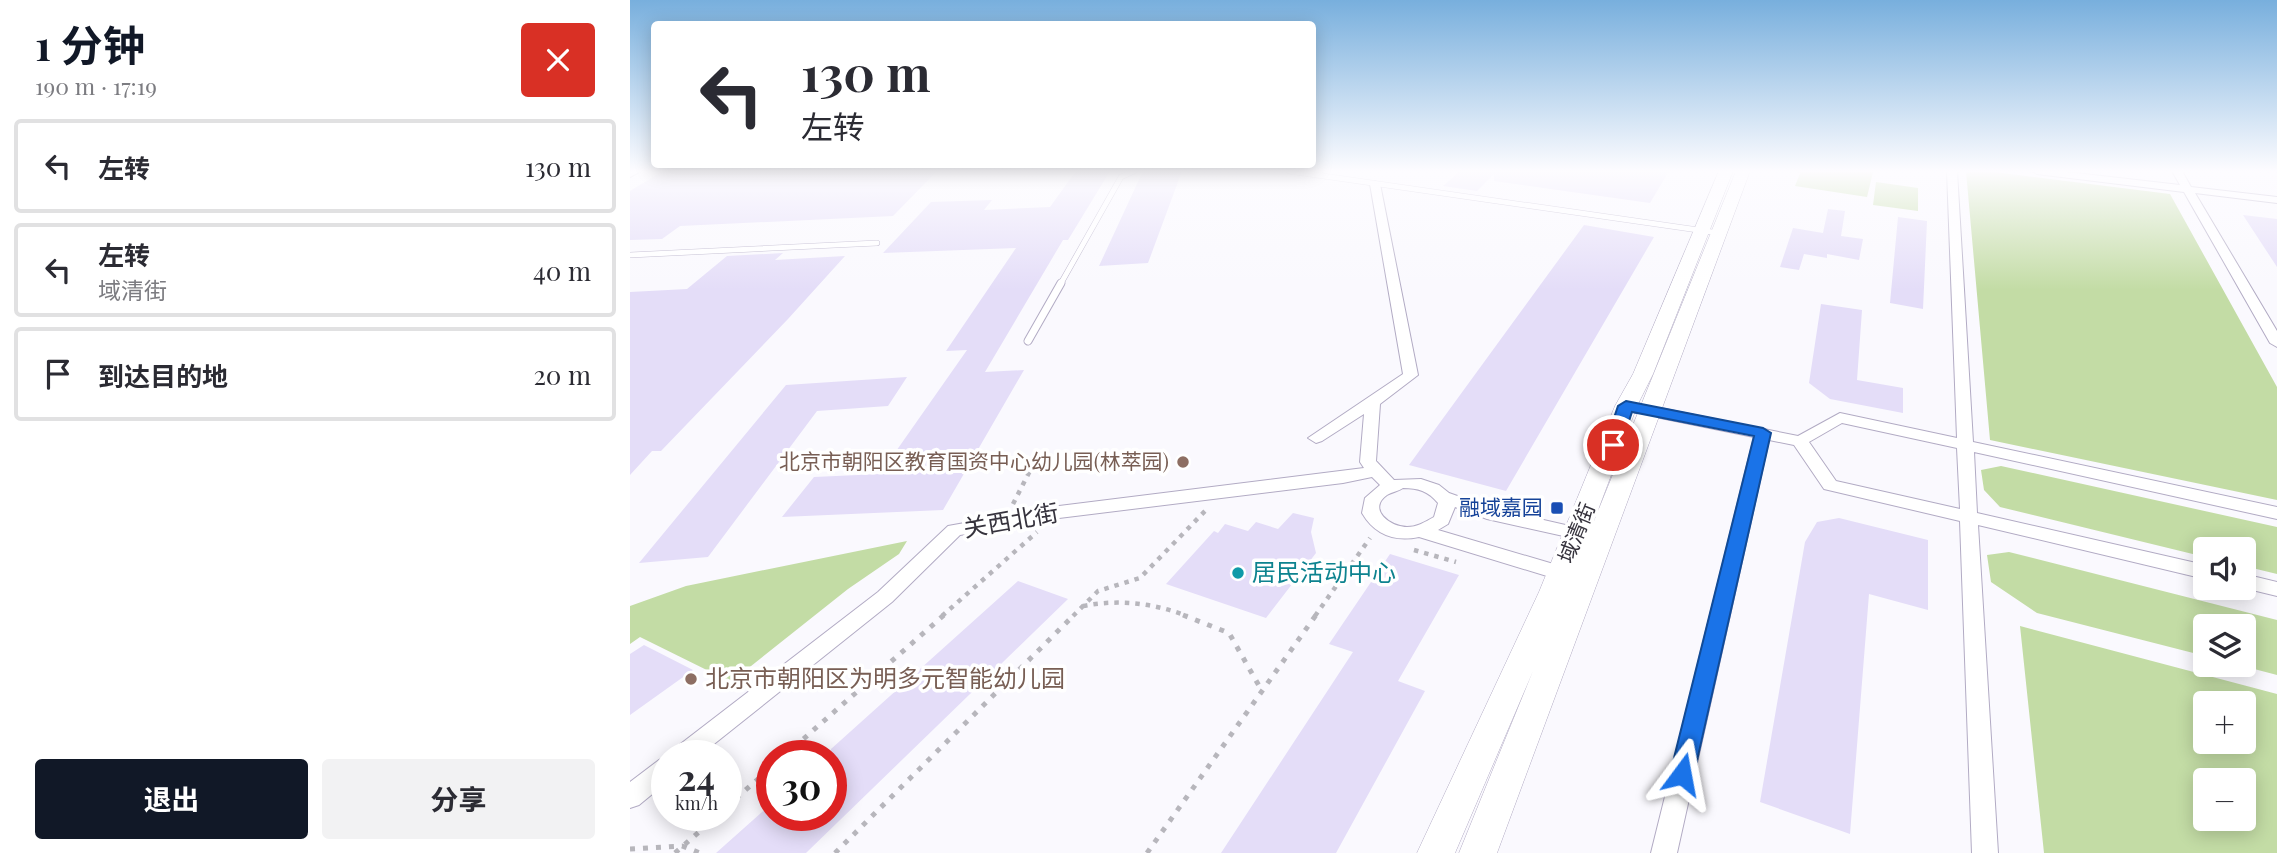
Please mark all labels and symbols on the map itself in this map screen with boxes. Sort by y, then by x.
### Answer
pin [1583,415,1643,475]
place label: 北京市朝阳区教育国资中心幼儿园(林萃园) [779,446,1169,474]
marker: 北京市朝阳区教育国资中心幼儿园(林萃园) [1175,454,1191,470]
place label: 融域嘉园 [1459,492,1543,520]
street label: 关西北街 [961,495,1061,543]
street label: 域清街 [1550,498,1600,567]
marker: 融域嘉园 [1549,500,1565,516]
place label: 居民活动中心 [1252,555,1396,587]
marker: 居民活动中心 [1230,565,1246,581]
place label: 北京市朝阳区为明多元智能幼儿园 [705,661,1065,693]
marker: 北京市朝阳区为明多元智能幼儿园 [683,671,699,687]
position arrow [1645,737,1719,811]
speed limit sign: 30 [756,740,847,831]

